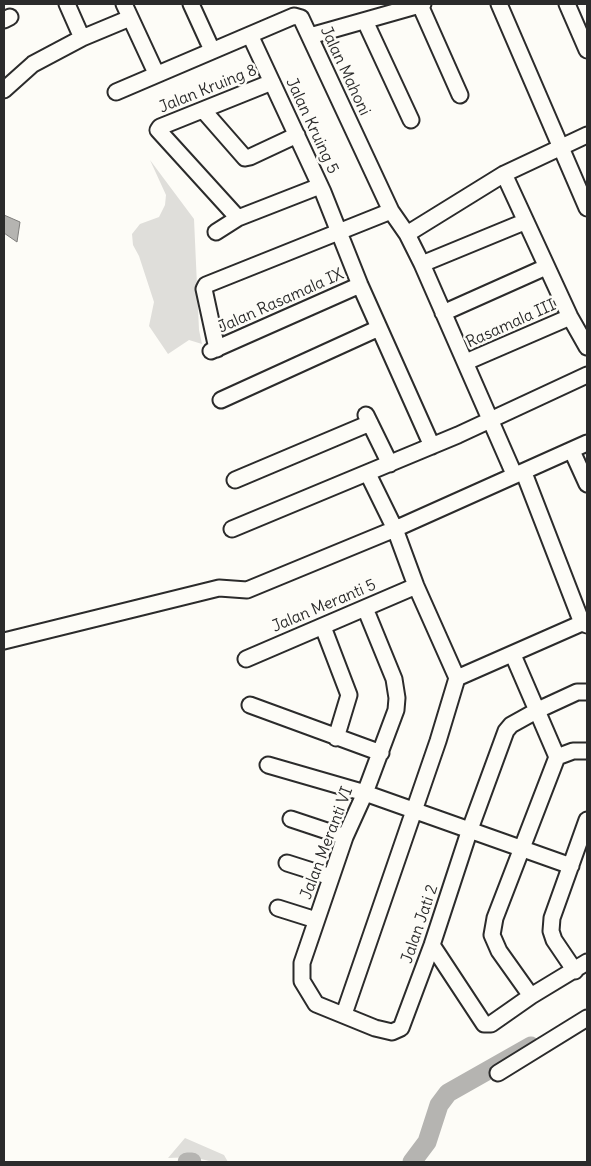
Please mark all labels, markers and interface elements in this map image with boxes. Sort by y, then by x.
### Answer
street label: Jalan Mahoni [316,23,374,119]
street label: Jalan Kruing 8 [156,61,260,117]
street label: Jalan Kruing 5 [281,75,343,177]
street label: Jalan Rasamala IX [215,265,347,337]
street label: Rasamala III [463,296,559,352]
street label: Jalan Meranti 5 [269,575,379,637]
street label: Jalan Meranti VI [297,784,357,902]
street label: Jalan Jati 2 [398,882,442,966]

